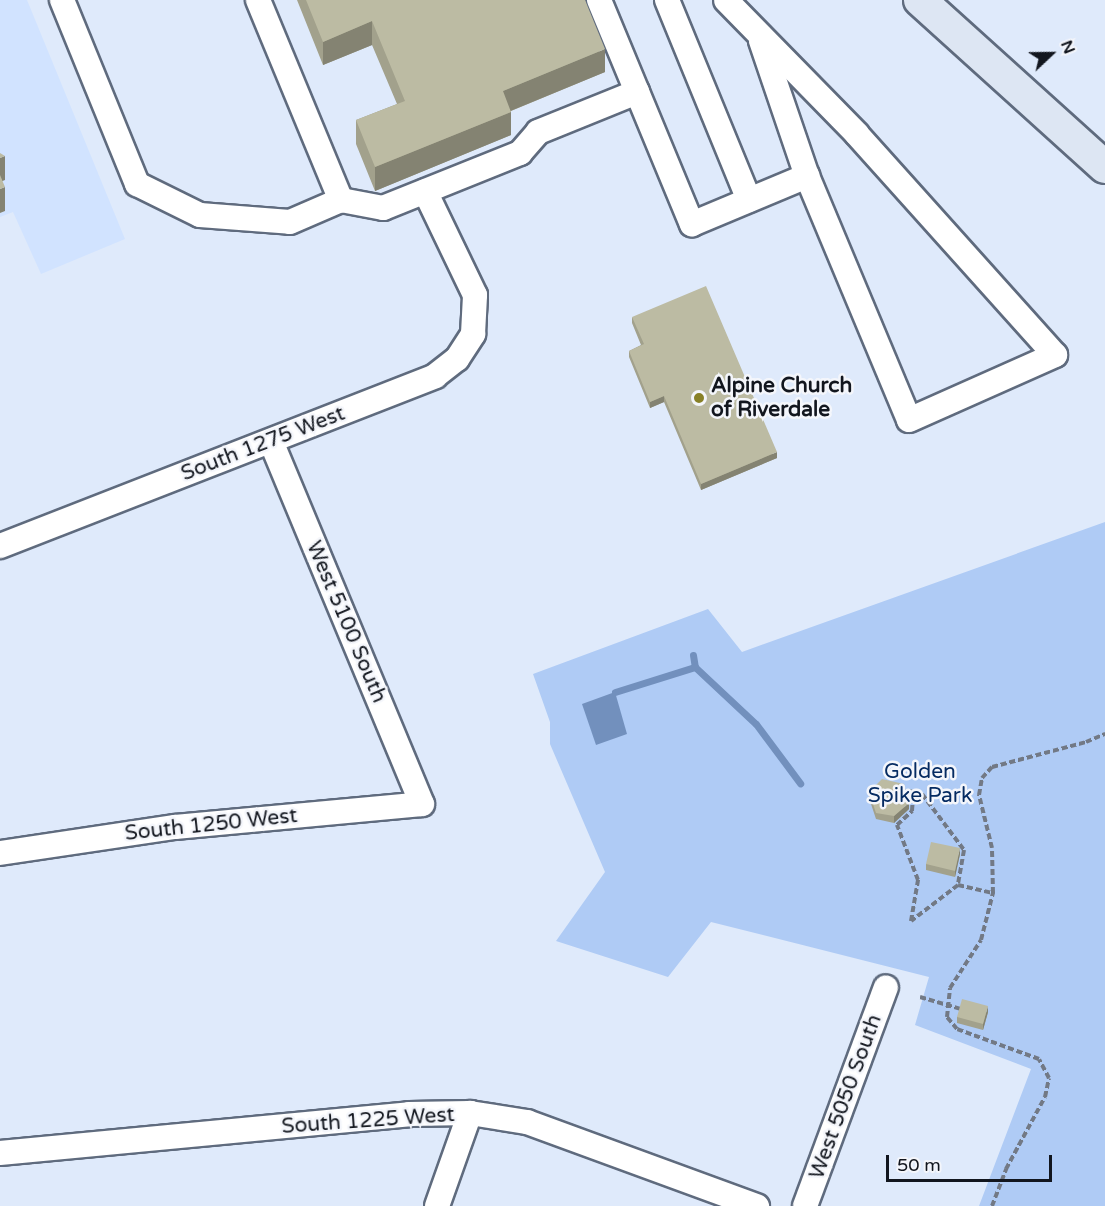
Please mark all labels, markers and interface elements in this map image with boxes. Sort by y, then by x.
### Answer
north arrow [1021,24,1081,84]
text: N [1056,38,1079,57]
place label: Alpine Church of Riverdale [711,373,852,423]
marker: Alpine Church of Riverdale [692,391,706,405]
street label: South 1275 West [178,401,348,487]
street label: West 5100 South [301,537,391,707]
park label: Golden Spike Park [868,759,972,809]
street label: South 1250 West [124,803,298,847]
street label: West 5050 South [805,1011,887,1183]
street label: South 1225 West [281,1102,455,1140]
scale bar [889,1143,1056,1181]
text: 50 m [897,1154,941,1176]

